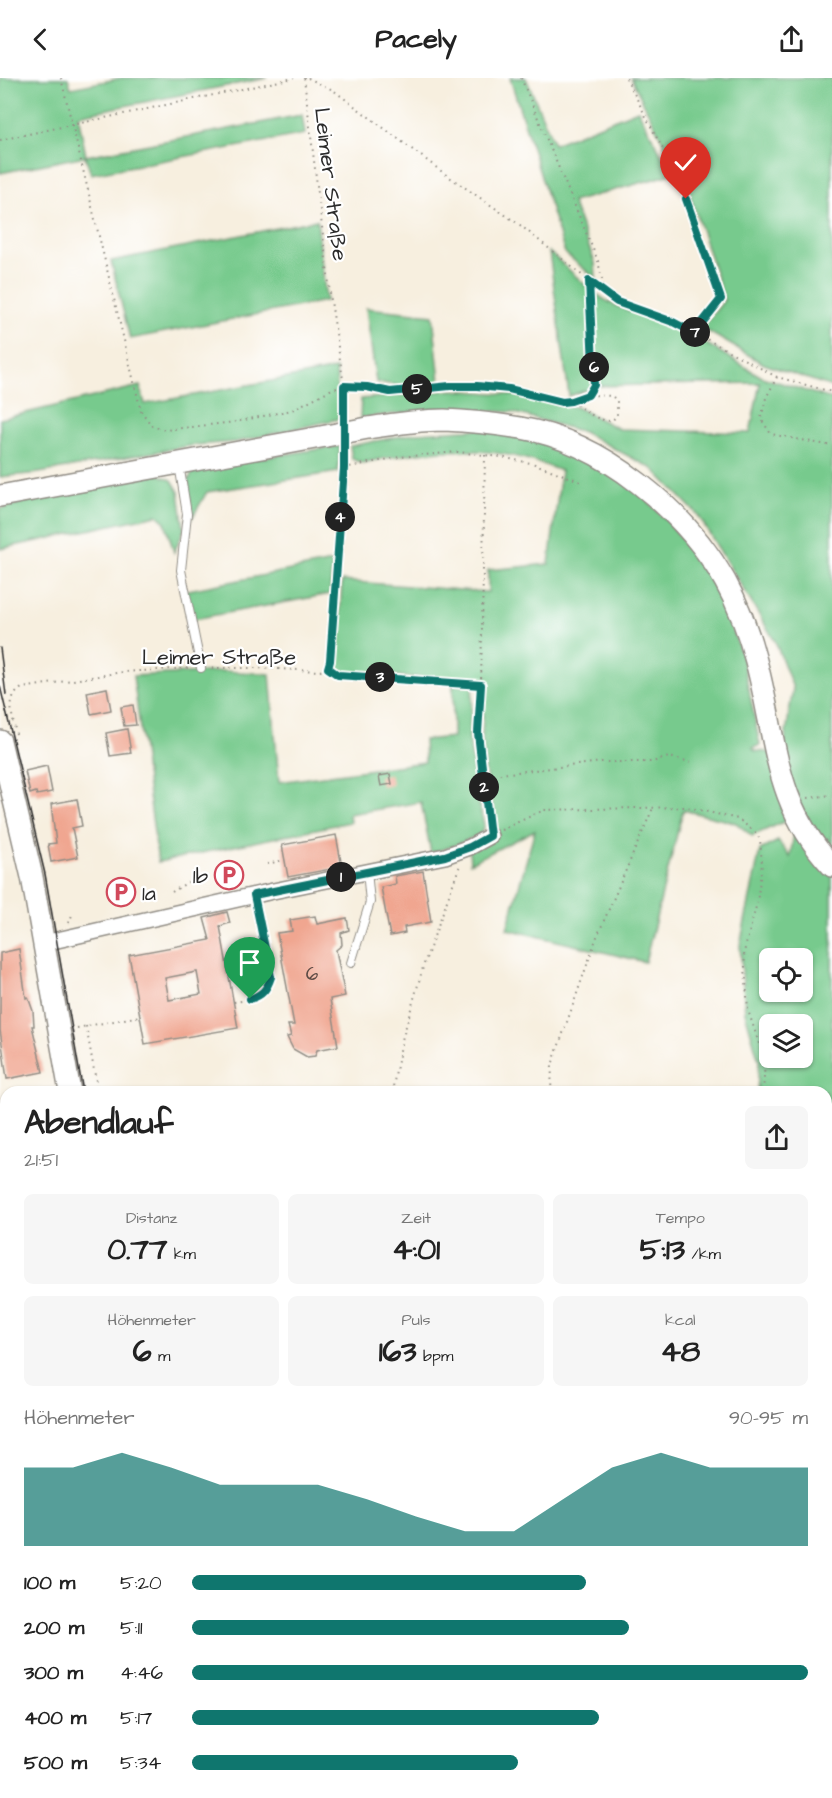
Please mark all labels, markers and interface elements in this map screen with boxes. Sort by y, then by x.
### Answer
text: Pacely [375,20,457,58]
icon: back [24,23,57,56]
icon: share [775,23,808,56]
street label: Leimer Straße [306,106,355,263]
pin [660,137,711,199]
icon: check [669,146,702,179]
pin: 7 [680,317,710,347]
text: 7 [690,321,700,343]
pin: 6 [579,352,609,382]
text: 6 [589,356,599,378]
pin: 5 [402,374,432,404]
text: 5 [411,378,423,400]
pin: 4 [325,502,355,532]
text: 4 [335,506,345,528]
street label: Leimer Straße [142,642,296,673]
pin: 3 [365,662,395,692]
text: 3 [376,666,384,688]
pin: 2 [469,772,499,802]
text: 2 [479,776,489,798]
parking icon: 1b [213,859,245,891]
place label: 1b [193,861,208,892]
pin: 1 [326,862,356,892]
text: 1 [340,866,342,888]
parking icon: 1a [105,876,137,908]
place label: 1a [142,878,156,909]
pin [224,937,275,999]
icon: arrive [233,946,266,979]
map controls [759,948,813,1068]
button: locate [759,948,813,1002]
house number: 6 [306,960,319,988]
button: layers [759,1014,813,1068]
text: Abendlauf [24,1100,173,1146]
button: share [745,1106,808,1169]
text: 21:51 [24,1146,58,1174]
text: Distanz [126,1207,177,1229]
text: Zeit [401,1207,431,1229]
text: Tempo [656,1207,705,1229]
text: 0.77 [107,1229,167,1271]
text: 4:01 [392,1229,440,1271]
text: 5:13 [640,1229,685,1271]
text: km [167,1243,196,1265]
text: /km [685,1243,721,1265]
text: Höhenmeter [108,1309,196,1331]
text: Puls [402,1309,430,1331]
text: kcal [665,1309,696,1331]
text: 6 [133,1331,152,1373]
text: 163 [379,1331,417,1373]
text: 48 [660,1331,700,1373]
text: m [152,1345,171,1367]
text: bpm [417,1345,453,1367]
text: Höhenmeter [24,1404,134,1432]
text: 90–95 m [729,1404,808,1432]
text: 100 m [24,1569,75,1597]
text: 5:20 [120,1569,162,1597]
text: 200 m [24,1614,84,1642]
text: 5:11 [120,1614,143,1642]
text: 300 m [24,1659,83,1687]
text: 4:46 [120,1659,163,1687]
text: 400 m [24,1704,86,1732]
text: 5:17 [120,1704,152,1732]
text: 500 m [24,1749,87,1777]
text: 5:34 [120,1749,161,1777]

